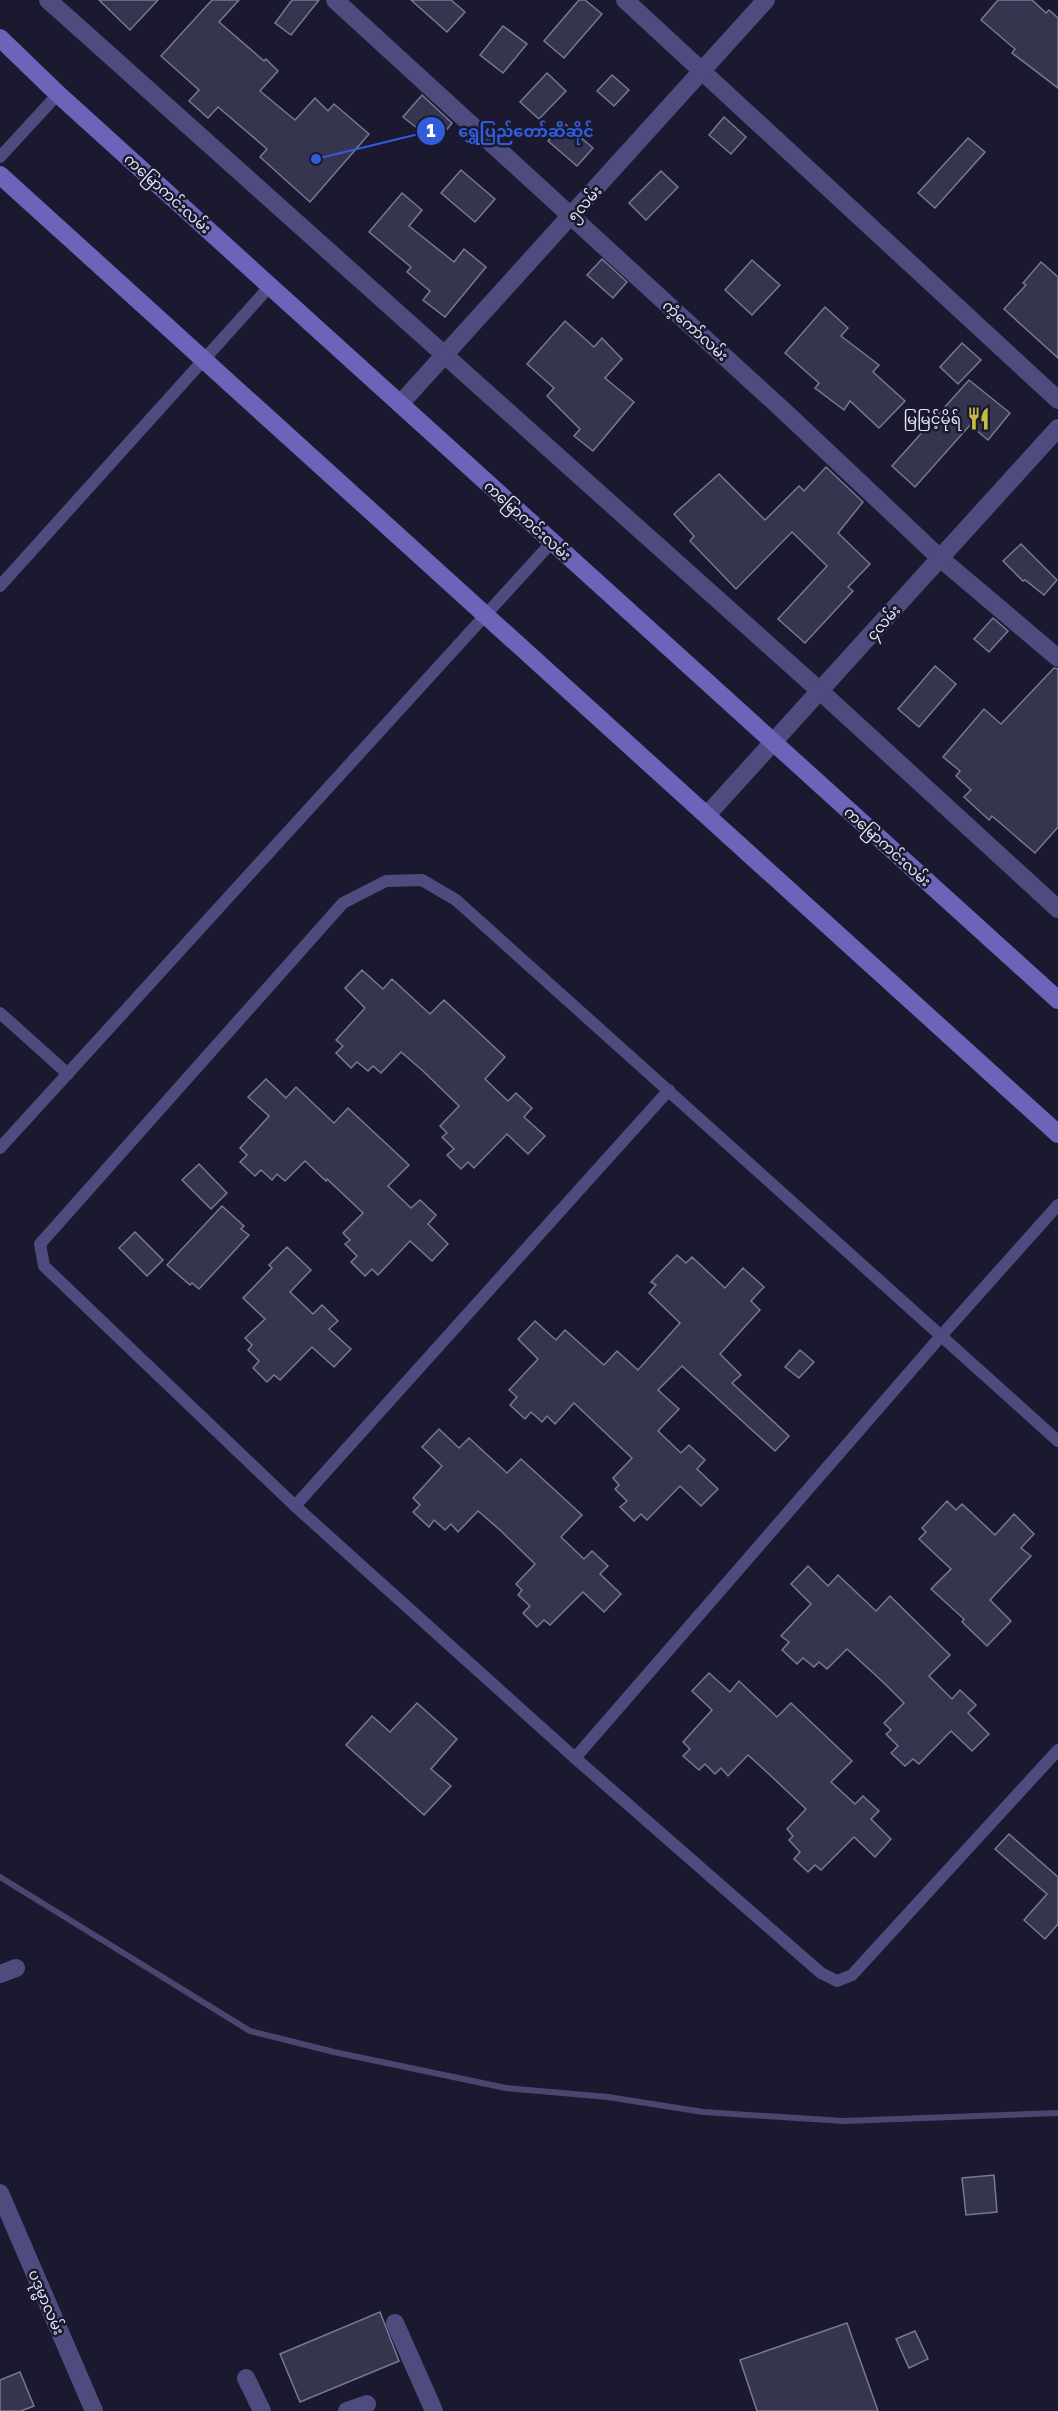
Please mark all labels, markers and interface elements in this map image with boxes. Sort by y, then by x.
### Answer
callout: ရွှေပြည်တော်ဆီဆိုင် [416,114,606,148]
text: 1 [426,119,436,141]
text: ရွှေပြည်တော်ဆီဆိုင် [458,120,594,145]
street label: ကမြောကင်းလမ်း [118,149,215,240]
street label: ၅လမ်း [563,181,608,227]
street label: ကံ့ကော်လမ်း [658,296,733,366]
restaurant icon: မြမြင့်မိုရ် [966,405,992,431]
place label: မြမြင့်မိုရ် [904,409,962,431]
street label: ကမြောကင်းလမ်း [478,476,575,567]
street label: ၄လမ်း [862,601,907,646]
street label: ကမြောကင်းလမ်း [838,802,935,893]
street label: ပဒုမ္မာလမ်း [21,2267,69,2339]

